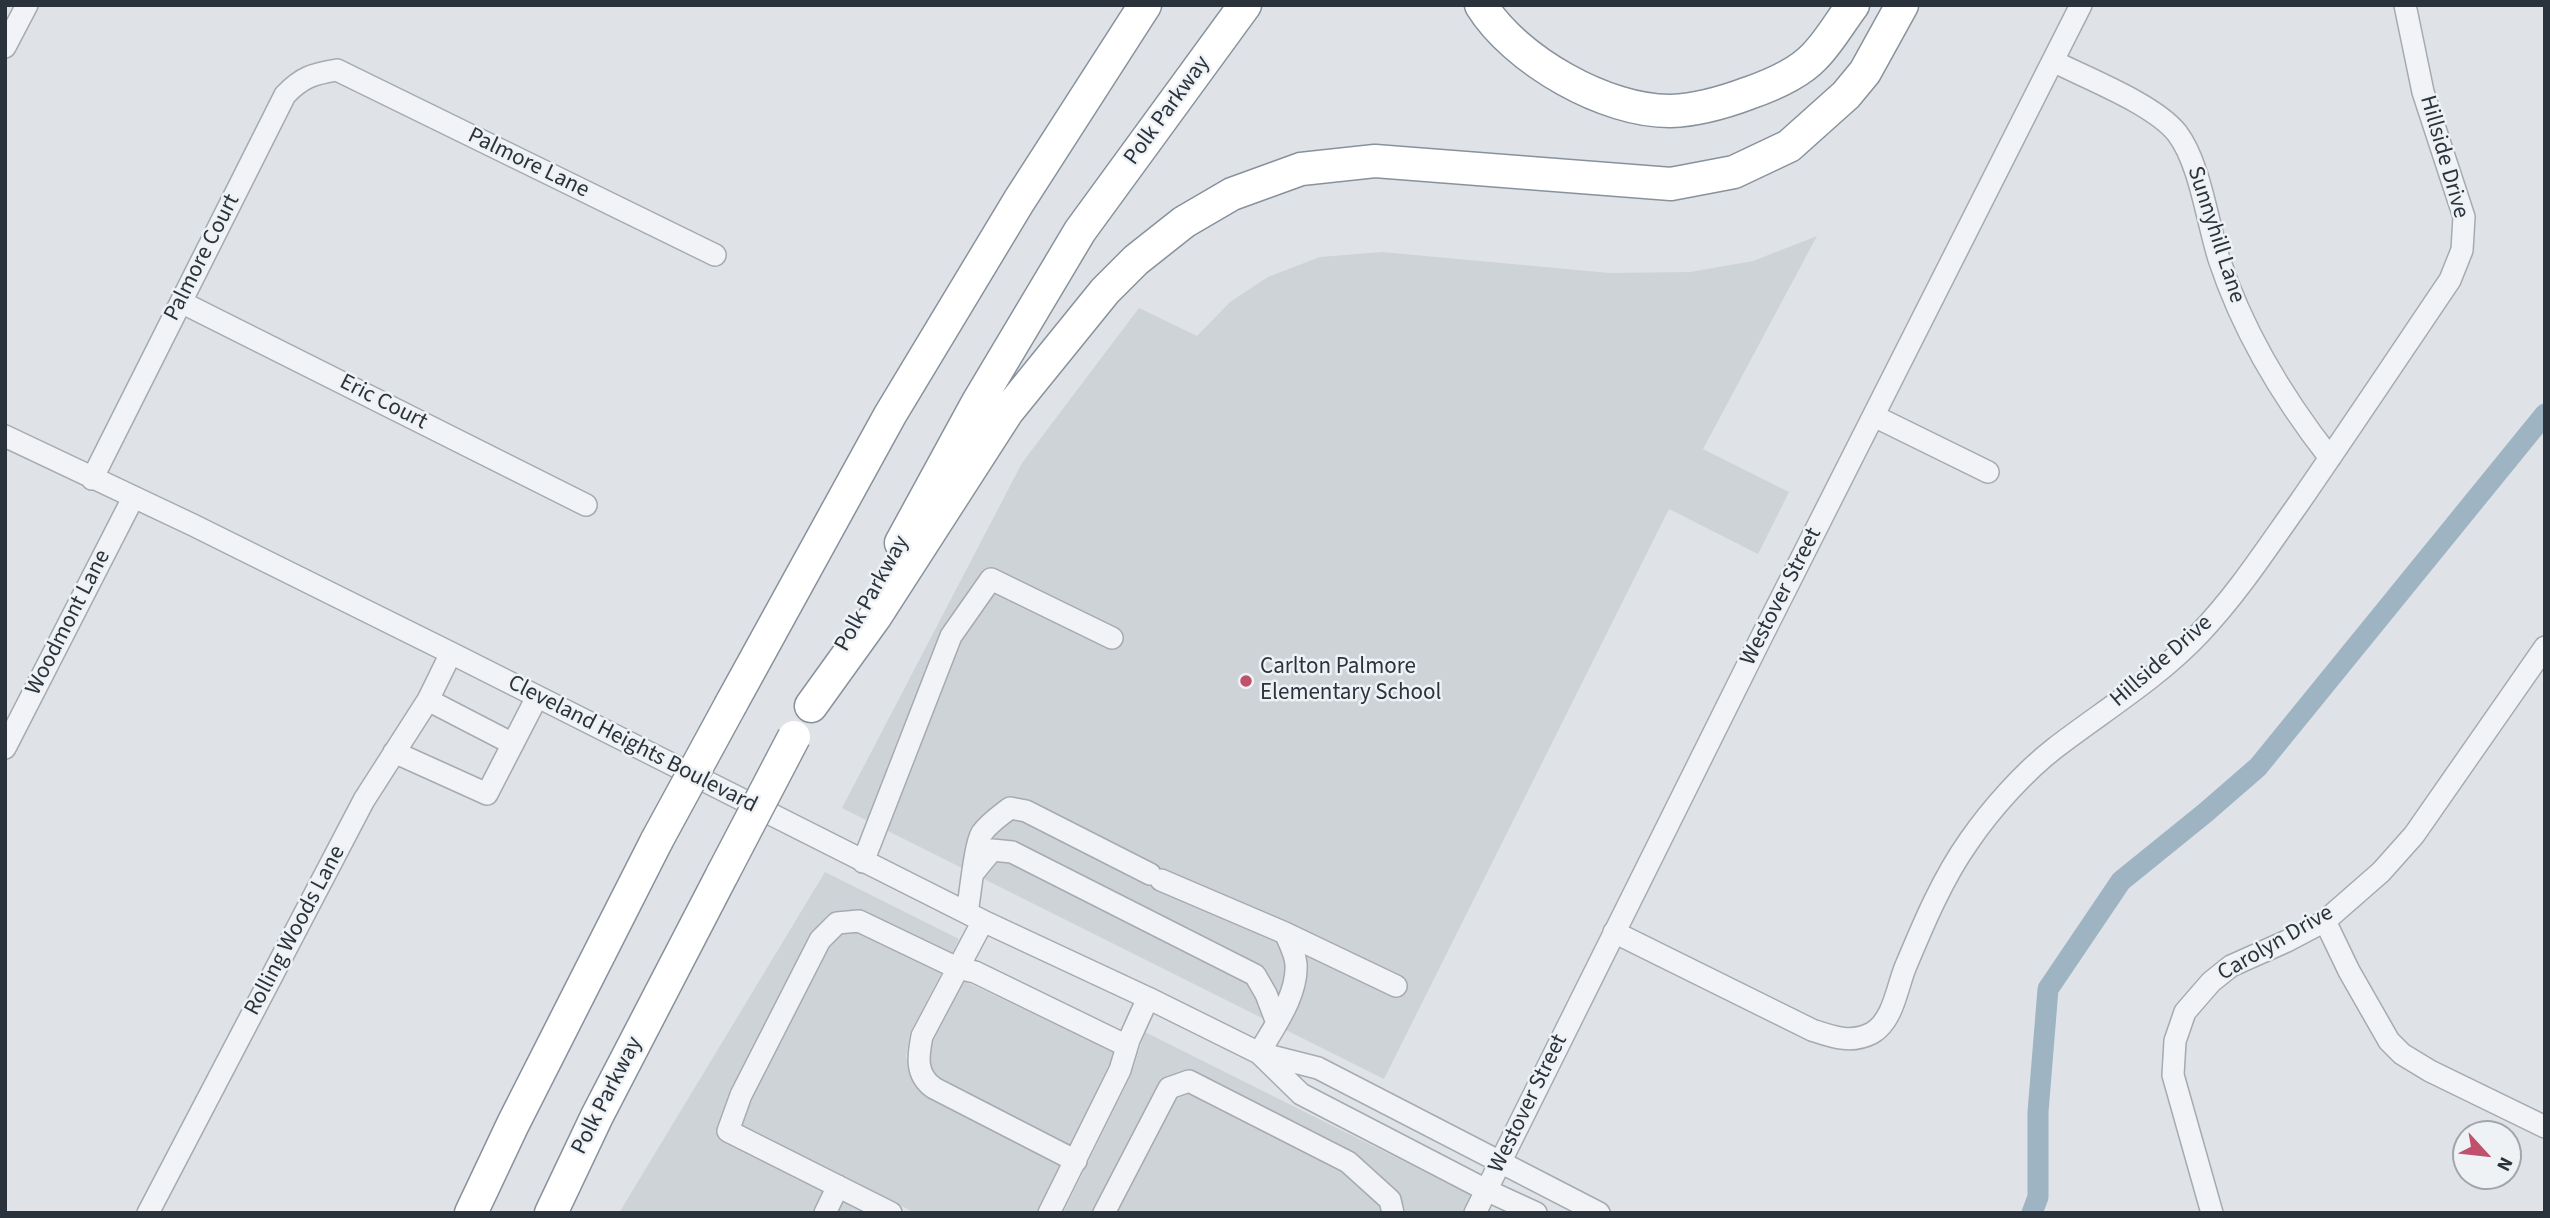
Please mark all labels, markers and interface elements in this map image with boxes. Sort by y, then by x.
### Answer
street label: Polk Parkway [1119,51,1217,171]
street label: Hillside Drive [2412,92,2474,222]
street label: Palmore Lane [463,123,593,205]
street label: Sunnyhill Lane [2180,163,2250,307]
street label: Palmore Court [159,190,247,326]
street label: Eric Court [335,369,431,437]
street label: Westover Street [1735,524,1829,670]
street label: Polk Parkway [830,531,916,657]
street label: Woodmont Lane [21,546,117,700]
street label: Hillside Drive [2105,610,2219,714]
place label: Carlton Palmore Elementary School [1260,654,1441,708]
street label: Cleveland Heights Boulevard [503,670,761,820]
marker: Carlton Palmore Elementary School [1238,673,1254,689]
street label: Rolling Woods Lane [240,841,352,1021]
street label: Carolyn Drive [2213,900,2339,988]
street label: Westover Street [1484,1030,1574,1178]
street label: Polk Parkway [567,1033,649,1159]
north arrow [2452,1120,2522,1190]
text: N [2489,1152,2519,1176]

